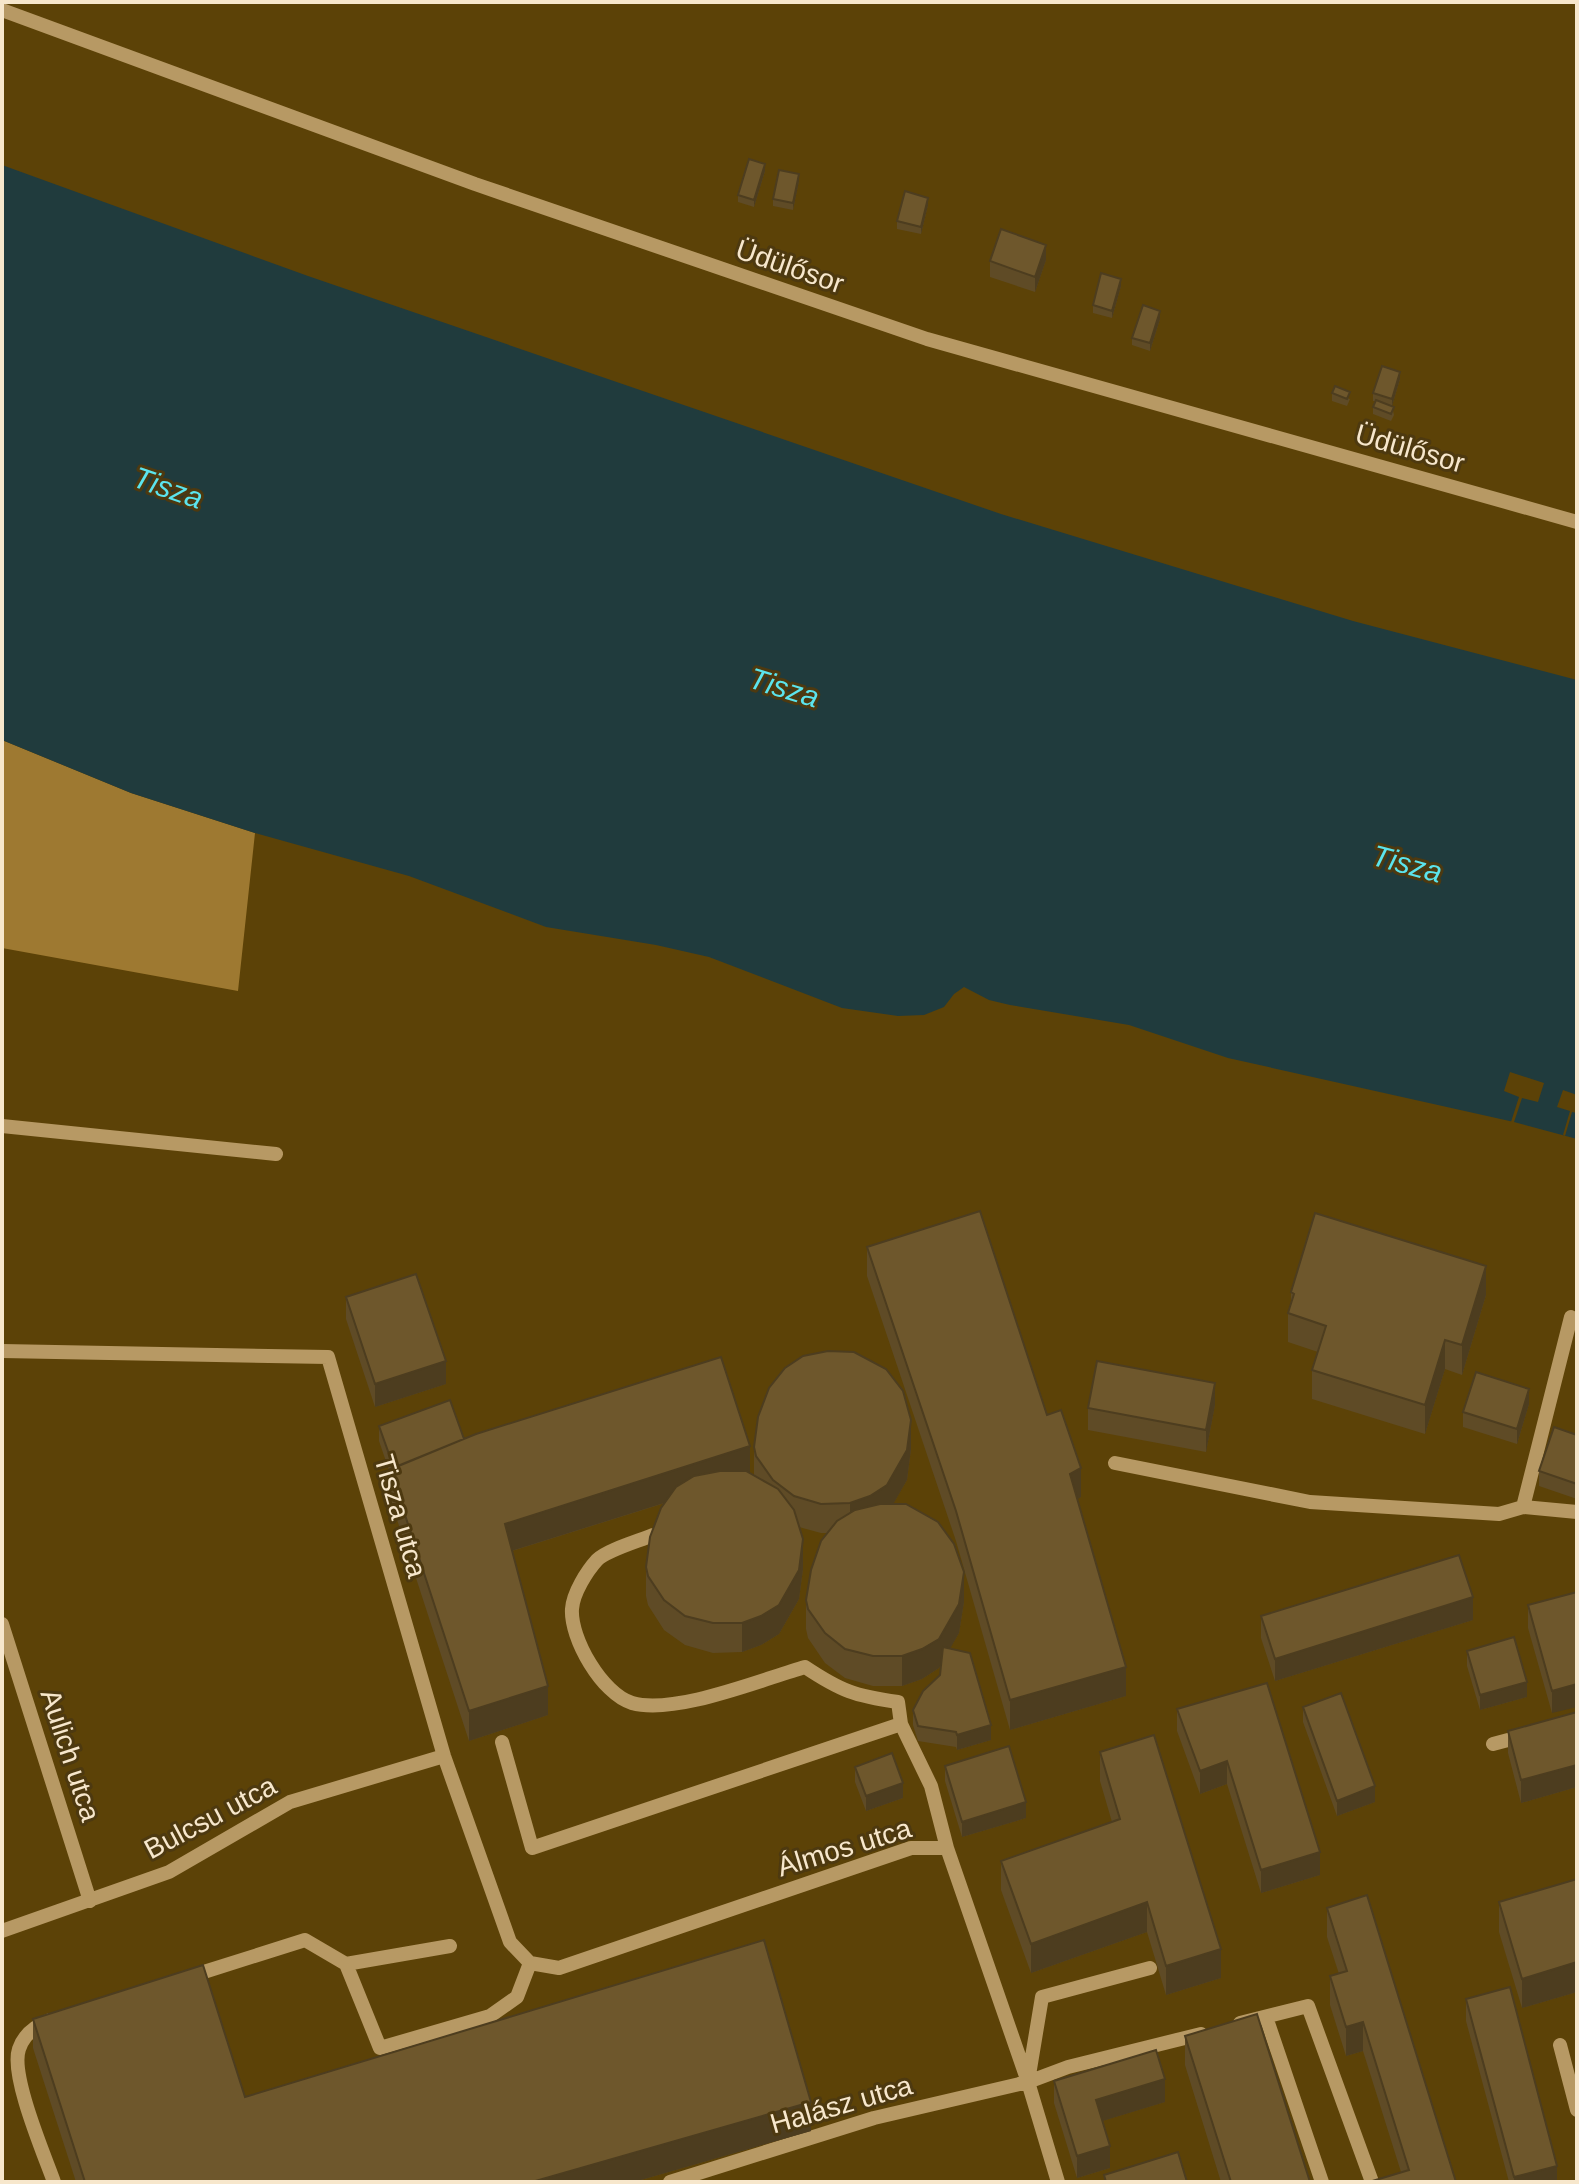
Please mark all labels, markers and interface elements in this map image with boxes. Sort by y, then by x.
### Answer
street label: Üdülősor [732,234,848,299]
street label: Üdülősor [1352,418,1468,479]
water label: Tisza [129,460,207,515]
water label: Tisza [745,661,823,714]
water label: Tisza [1368,838,1446,889]
street label: Tisza utca [368,1451,433,1582]
street label: Aulich utca [35,1685,107,1825]
street label: Bulcsu utca [139,1770,282,1865]
street label: Álmos utca [773,1812,915,1883]
street label: Halász utca [767,2069,916,2140]

